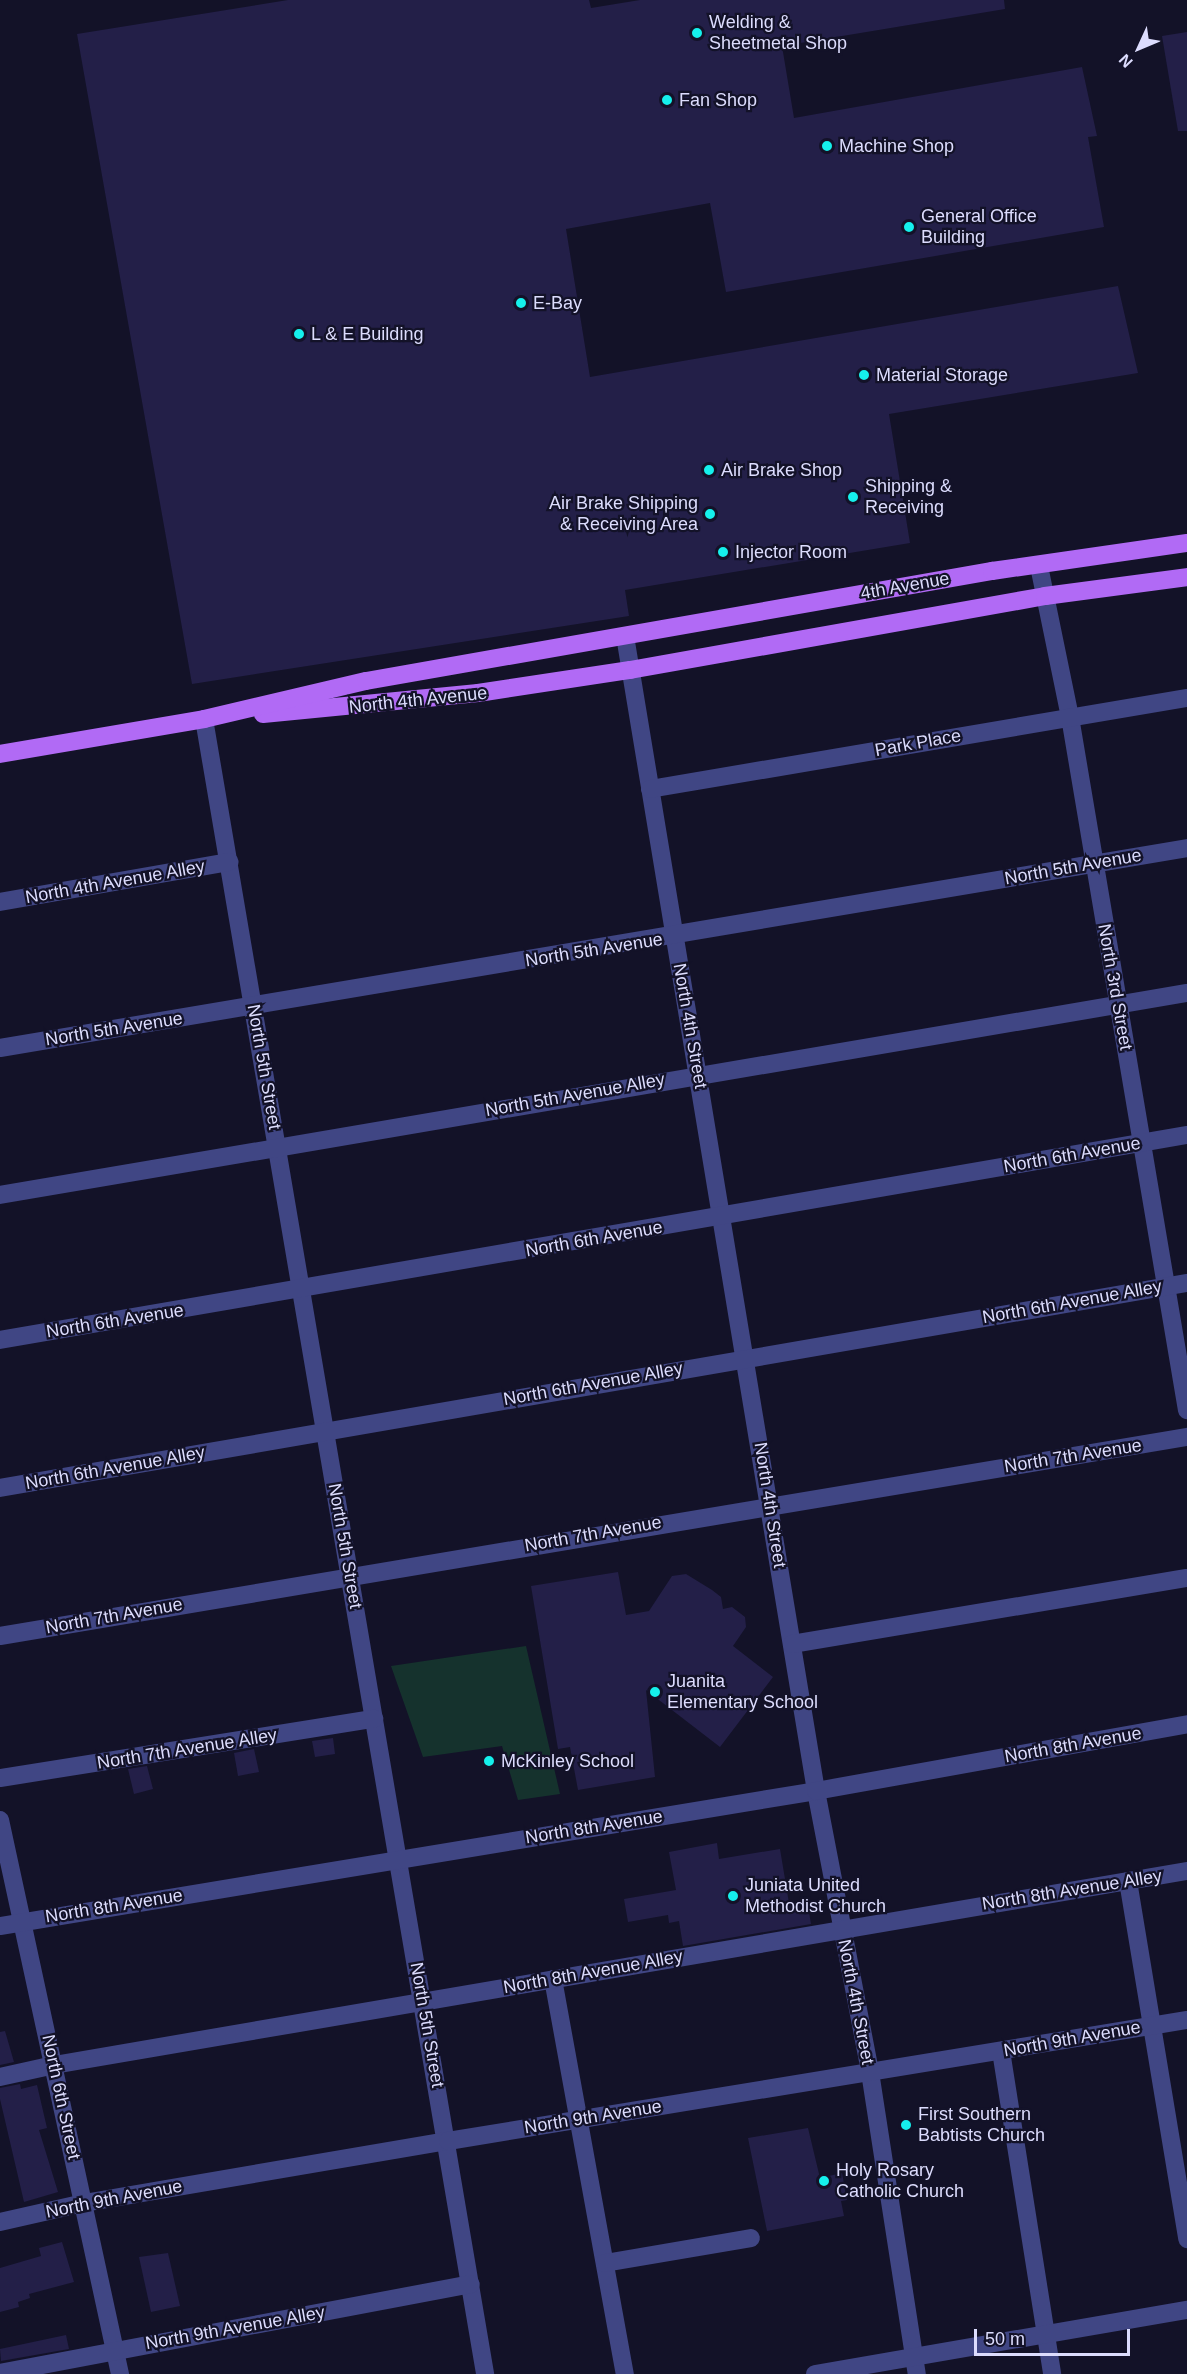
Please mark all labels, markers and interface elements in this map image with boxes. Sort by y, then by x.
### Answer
place label: Welding & Sheetmetal Shop [709,12,847,54]
north arrow [1109,18,1169,78]
marker: Welding & Sheetmetal Shop [690,26,704,40]
text: N [1116,51,1136,71]
place label: Fan Shop [679,89,757,111]
marker: Fan Shop [660,93,674,107]
place label: Machine Shop [839,135,954,157]
marker: Machine Shop [820,139,834,153]
place label: General Office Building [921,206,1037,248]
marker: General Office Building [902,220,916,234]
place label: E-Bay [533,292,582,314]
marker: E-Bay [514,296,528,310]
place label: L & E Building [311,323,424,345]
marker: L & E Building [292,327,306,341]
place label: Material Storage [876,364,1008,386]
marker: Material Storage [857,368,871,382]
place label: Air Brake Shop [721,459,842,481]
marker: Air Brake Shop [702,463,716,477]
place label: Shipping & Receiving [865,476,952,518]
marker: Shipping & Receiving [846,490,860,504]
place label: Air Brake Shipping & Receiving Area [549,493,698,536]
marker: Air Brake Shipping & Receiving Area [703,507,717,521]
place label: Injector Room [735,541,847,563]
marker: Injector Room [716,545,730,559]
street label: 4th Avenue [858,567,952,605]
street label: North 4th Avenue [347,682,489,718]
street label: Park Place [873,725,963,761]
street label: North 5th Avenue [1002,844,1144,890]
street label: North 4th Avenue Alley [23,855,207,909]
street label: North 3rd Street [1093,922,1137,1052]
street label: North 5th Avenue [523,928,665,972]
street label: North 4th Street [668,962,712,1090]
street label: North 5th Street [242,1003,286,1131]
street label: North 5th Avenue [43,1007,185,1051]
street label: North 5th Avenue Alley [483,1068,667,1122]
street label: North 6th Avenue [1001,1132,1143,1178]
street label: North 6th Avenue [523,1216,665,1262]
street label: North 6th Avenue Alley [980,1275,1164,1329]
street label: North 6th Avenue [44,1299,186,1343]
street label: North 6th Avenue Alley [501,1357,685,1411]
street label: North 7th Avenue [1002,1434,1144,1478]
street label: North 6th Avenue Alley [23,1441,207,1495]
street label: North 4th Street [749,1441,791,1569]
street label: North 5th Street [323,1482,367,1610]
street label: North 7th Avenue [522,1511,664,1557]
street label: North 7th Avenue [43,1593,185,1639]
place label: Juanita Elementary School [667,1671,818,1714]
marker: Juanita Elementary School [648,1685,662,1699]
street label: North 8th Avenue [1002,1722,1144,1768]
street label: North 7th Avenue Alley [95,1724,279,1774]
place label: McKinley School [501,1750,634,1772]
marker: McKinley School [482,1754,496,1768]
street label: North 8th Avenue [523,1805,665,1849]
street label: North 8th Avenue Alley [980,1865,1164,1915]
place label: Juniata United Methodist Church [745,1875,886,1918]
street label: North 8th Avenue [43,1884,185,1928]
marker: Juniata United Methodist Church [726,1889,740,1903]
street label: North 4th Street [833,1938,879,2066]
street label: North 8th Avenue Alley [501,1945,685,1999]
street label: North 5th Street [405,1961,449,2089]
street label: North 9th Avenue [1001,2016,1143,2062]
street label: North 6th Street [37,2033,85,2161]
street label: North 9th Avenue [522,2095,664,2139]
place label: First Southern Babtists Church [918,2104,1045,2146]
marker: First Southern Babtists Church [899,2118,913,2132]
place label: Holy Rosary Catholic Church [836,2160,964,2202]
marker: Holy Rosary Catholic Church [817,2174,831,2188]
street label: North 9th Avenue [43,2175,185,2223]
street label: North 9th Avenue Alley [143,2301,327,2355]
scale bar [977,2317,1133,2355]
text: 50 m [985,2329,1025,2349]

